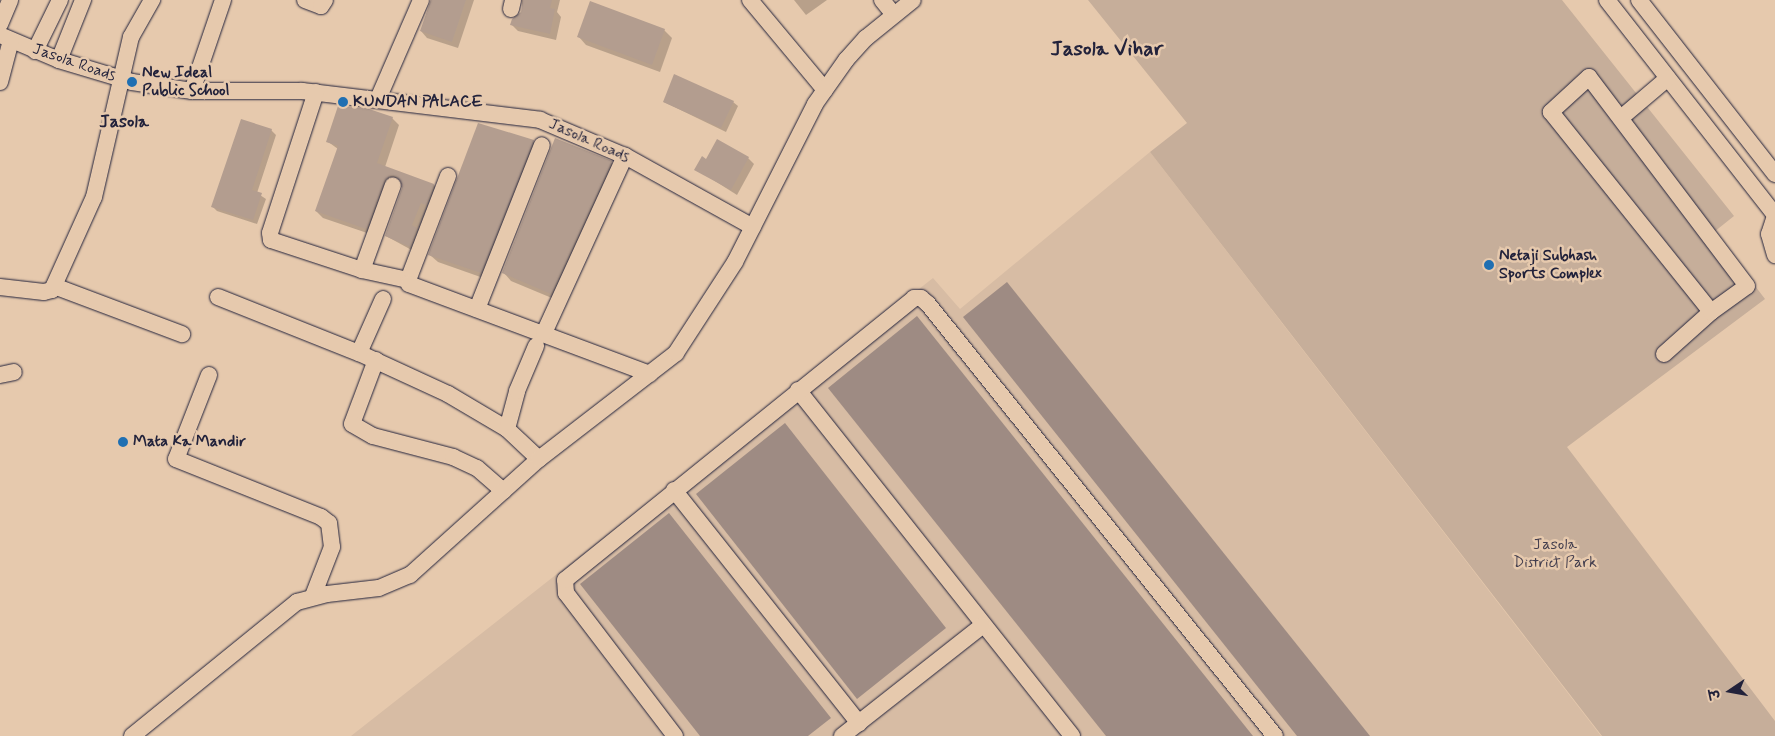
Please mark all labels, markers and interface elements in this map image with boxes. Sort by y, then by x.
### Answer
district label: Jasola Vihar [1051,36,1163,62]
street label: Jasola Roads [30,40,118,86]
place label: New Ideal Public School [142,63,230,101]
marker: New Ideal Public School [126,76,138,88]
place label: KUNDAN PALACE [353,92,478,112]
marker: KUNDAN PALACE [337,96,349,108]
district label: Jasola [99,111,149,133]
street label: Jasola Roads [546,115,632,167]
place label: Netaji Subhash Sports Complex [1499,246,1606,284]
marker: Netaji Subhash Sports Complex [1483,259,1495,271]
place label: Mata Ka Mandir [133,432,247,452]
marker: Mata Ka Mandir [117,436,129,448]
park label: Jasola District Park [1513,535,1597,573]
north arrow [1705,666,1755,716]
text: उ [1706,688,1725,701]

